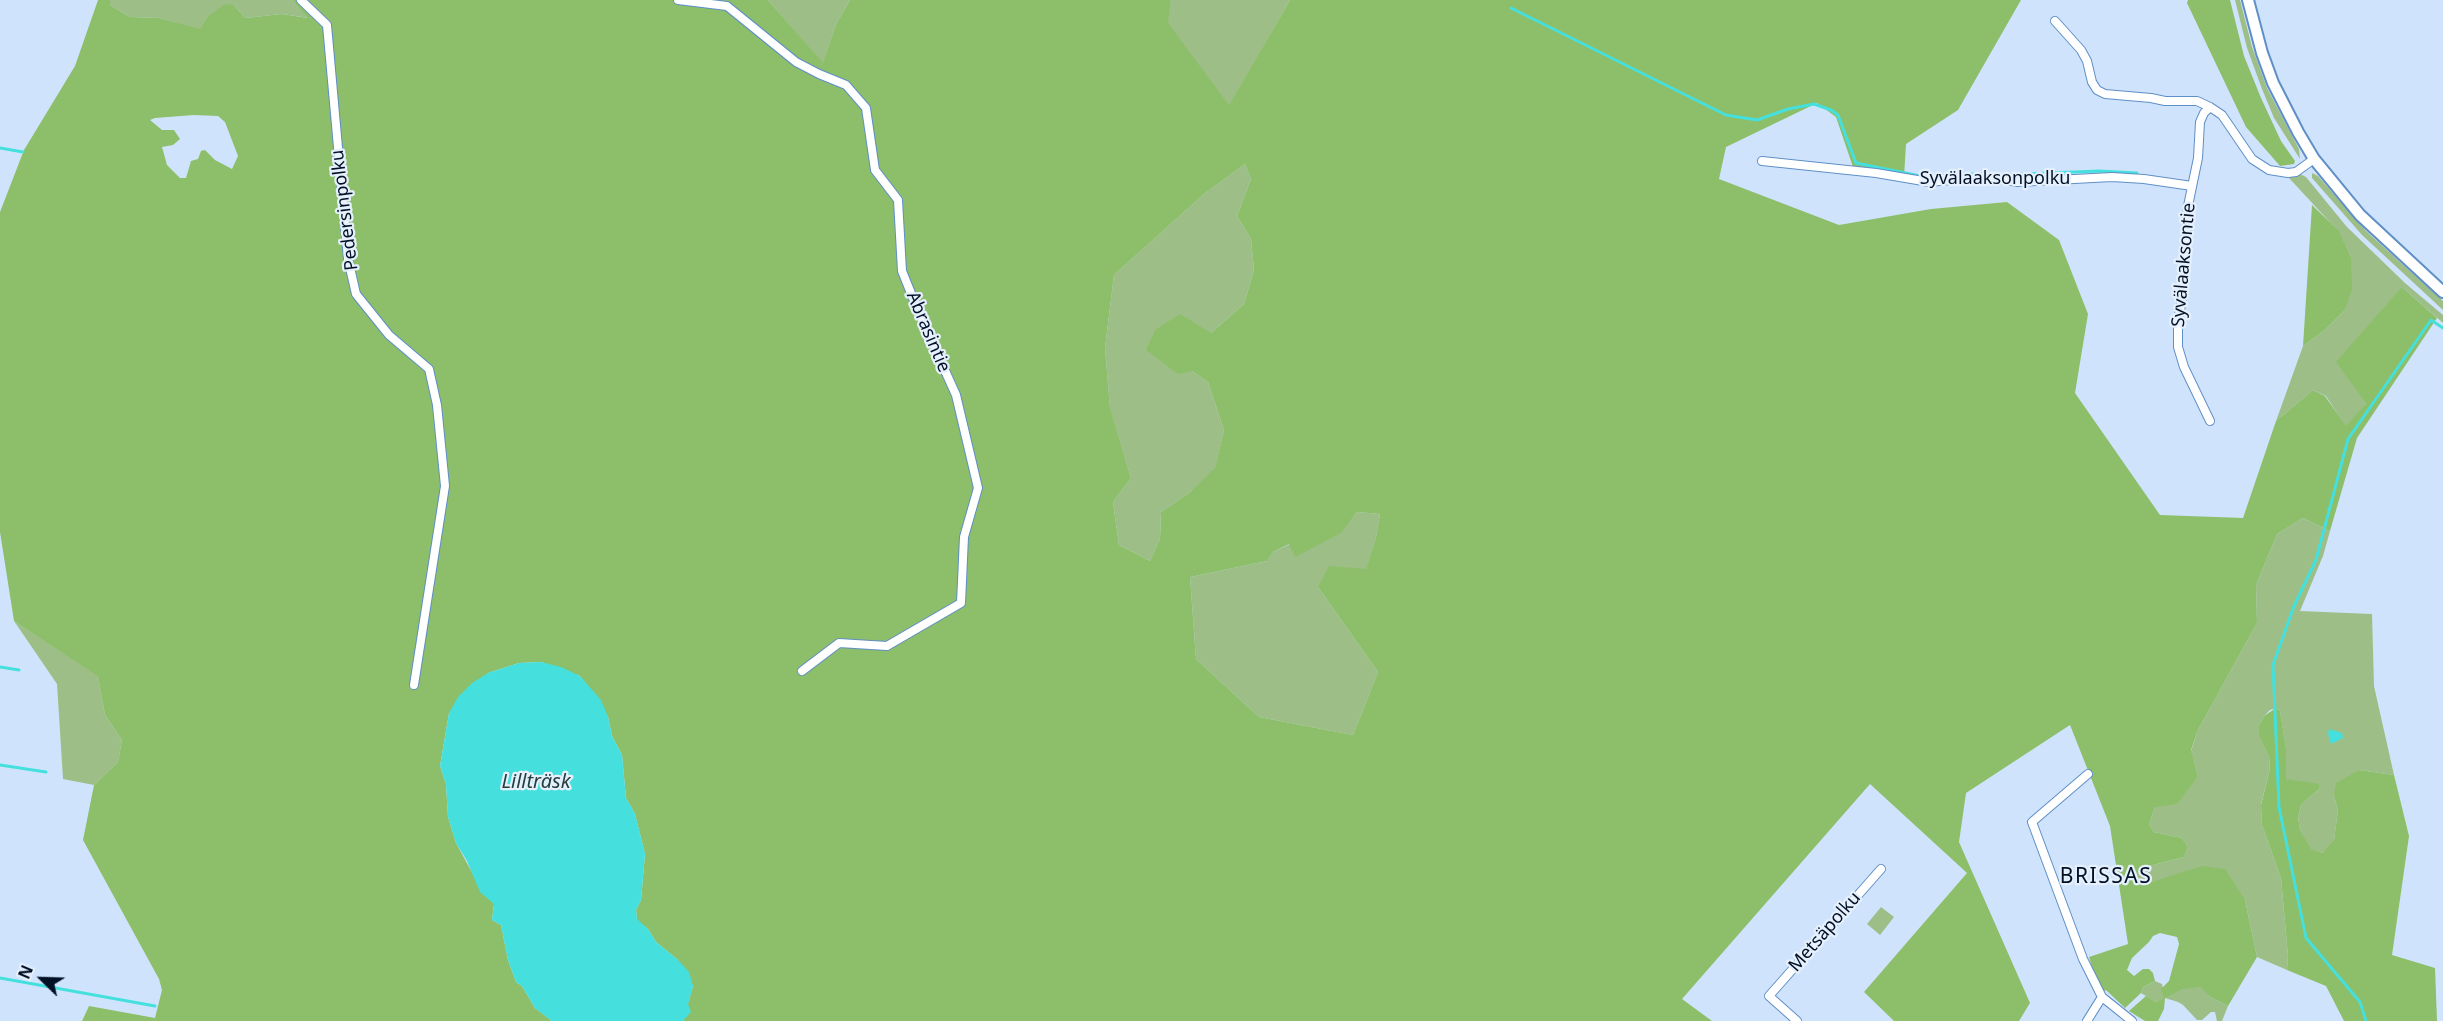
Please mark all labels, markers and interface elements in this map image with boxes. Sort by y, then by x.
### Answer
street label: Pedersinpolku [327,148,363,272]
street label: Syvälaaksonpolku [1920,168,2070,190]
street label: Syvälaaksontie [2168,202,2200,328]
street label: Abrasintie [901,288,955,376]
water label: Lillträsk [501,770,571,794]
district label: BRISSAS [2060,864,2152,890]
street label: Metsäpolku [1784,888,1866,976]
north arrow [12,949,72,1009]
text: N [13,962,38,982]

